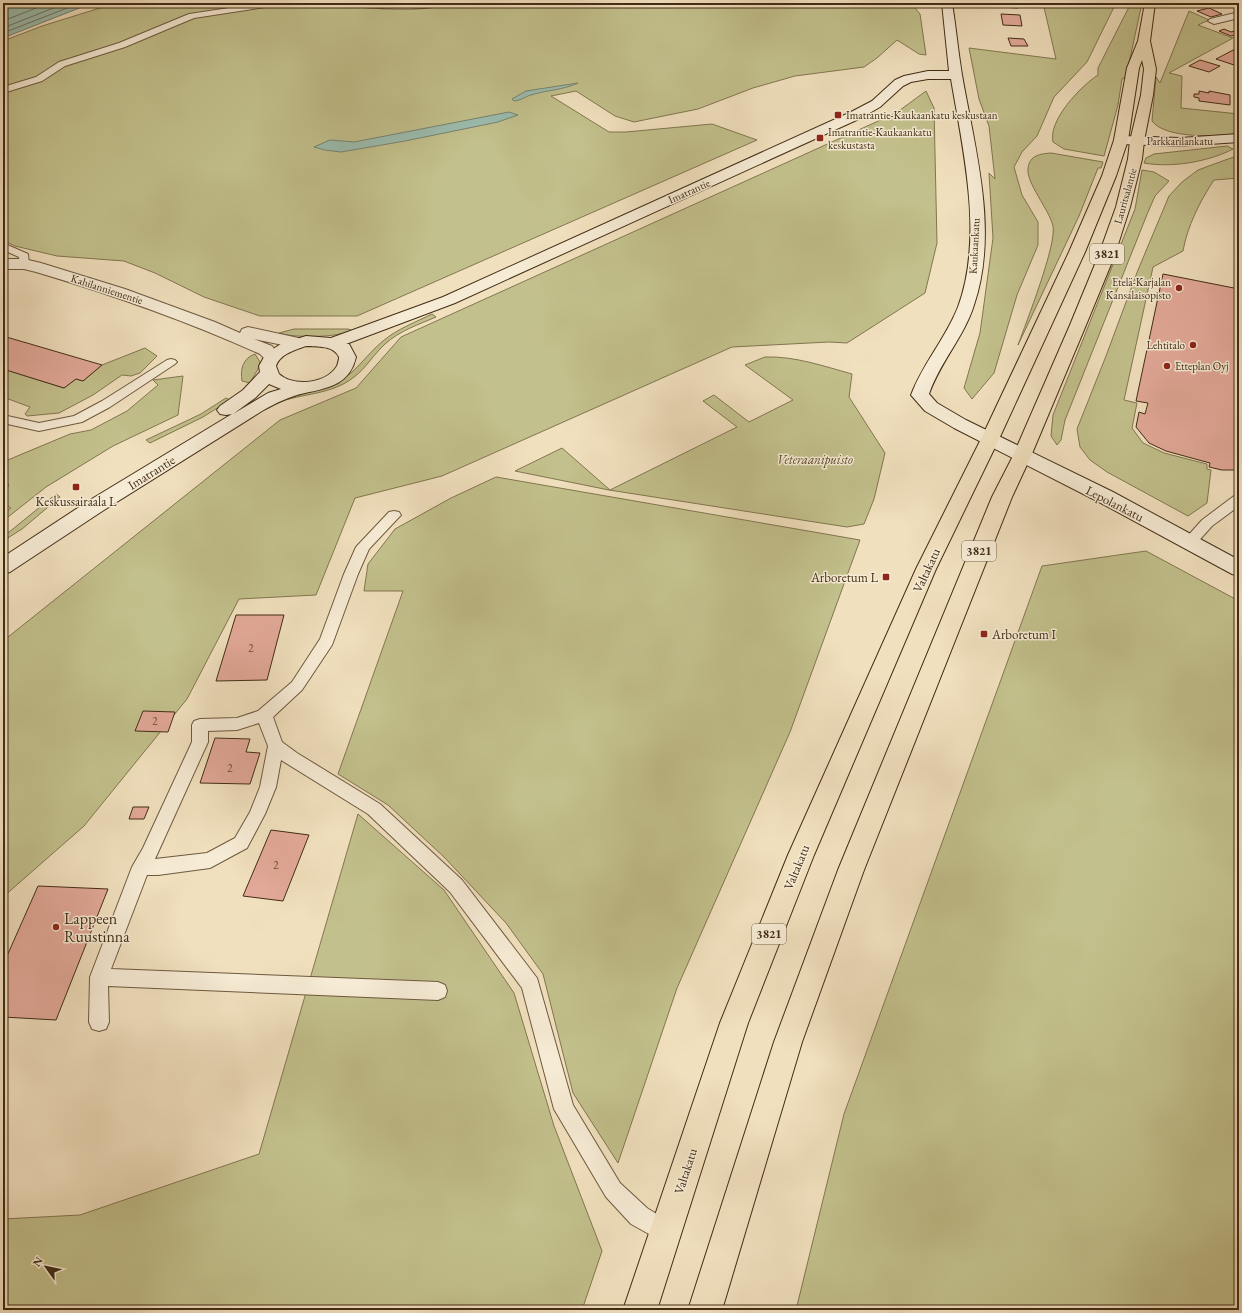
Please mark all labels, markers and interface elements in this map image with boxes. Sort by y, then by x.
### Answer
place label: Imatrantie-Kaukaankatu keskustaan [846,108,998,122]
marker: Imatrantie-Kaukaankatu keskustaan [833,110,843,120]
place label: Imatrantie-Kaukaankatu keskustasta [828,125,932,152]
marker: Imatrantie-Kaukaankatu keskustasta [815,133,825,143]
street label: Parkkarilankatu [1147,134,1213,148]
street label: Lauritsalantie [1110,166,1140,226]
street label: Imatrantie [666,175,713,206]
street label: Kaukaankatu [966,217,982,274]
road number: 3821 [1090,244,1124,264]
street label: Kahilanniementie [69,271,145,307]
place label: Etelä-Karjalan Kansalaisopisto [1106,275,1172,302]
marker: Etelä-Karjalan Kansalaisopisto [1174,283,1184,293]
place label: Lehtitalo [1147,338,1186,352]
marker: Lehtitalo [1188,340,1198,350]
place label: Etteplan Oyj [1175,359,1228,373]
marker: Etteplan Oyj [1162,361,1172,371]
street label: Imatrantie [124,451,178,494]
park label: Veteraanipuisto [777,451,853,468]
marker: Keskussairaala L [71,482,81,492]
street label: Lepolankatu [1083,482,1147,525]
place label: Keskussairaala L [35,493,117,510]
road number: 3821 [962,541,996,561]
street label: Valtakatu [909,545,944,595]
place label: Arboretum L [810,569,878,586]
marker: Arboretum L [881,572,891,582]
place label: Arboretum I [991,626,1057,643]
marker: Arboretum I [979,629,989,639]
house number: 2 [248,641,254,655]
house number: 2 [152,714,158,728]
house number: 2 [227,761,233,775]
street label: Valtakatu [780,842,813,892]
house number: 2 [273,858,279,872]
place label: Lappeen Ruustinna [64,908,130,947]
marker: Lappeen Ruustinna [51,922,61,932]
road number: 3821 [752,924,786,944]
street label: Valtakatu [670,1146,701,1196]
north arrow [26,1247,66,1287]
text: N [29,1254,46,1269]

